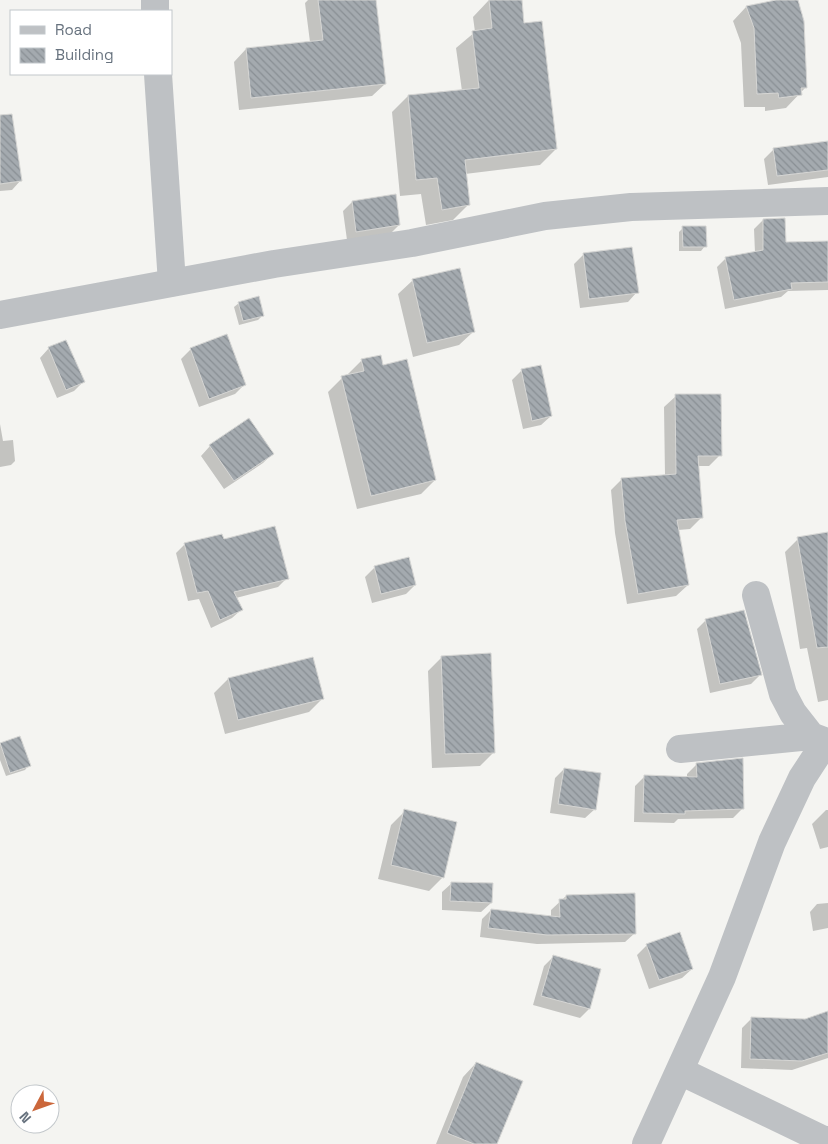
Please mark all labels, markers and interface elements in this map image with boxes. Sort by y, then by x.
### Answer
legend [10,10,172,75]
text: Road [55,20,92,39]
text: Building [55,45,114,64]
north arrow [10,1084,60,1134]
text: N [15,1108,35,1127]

